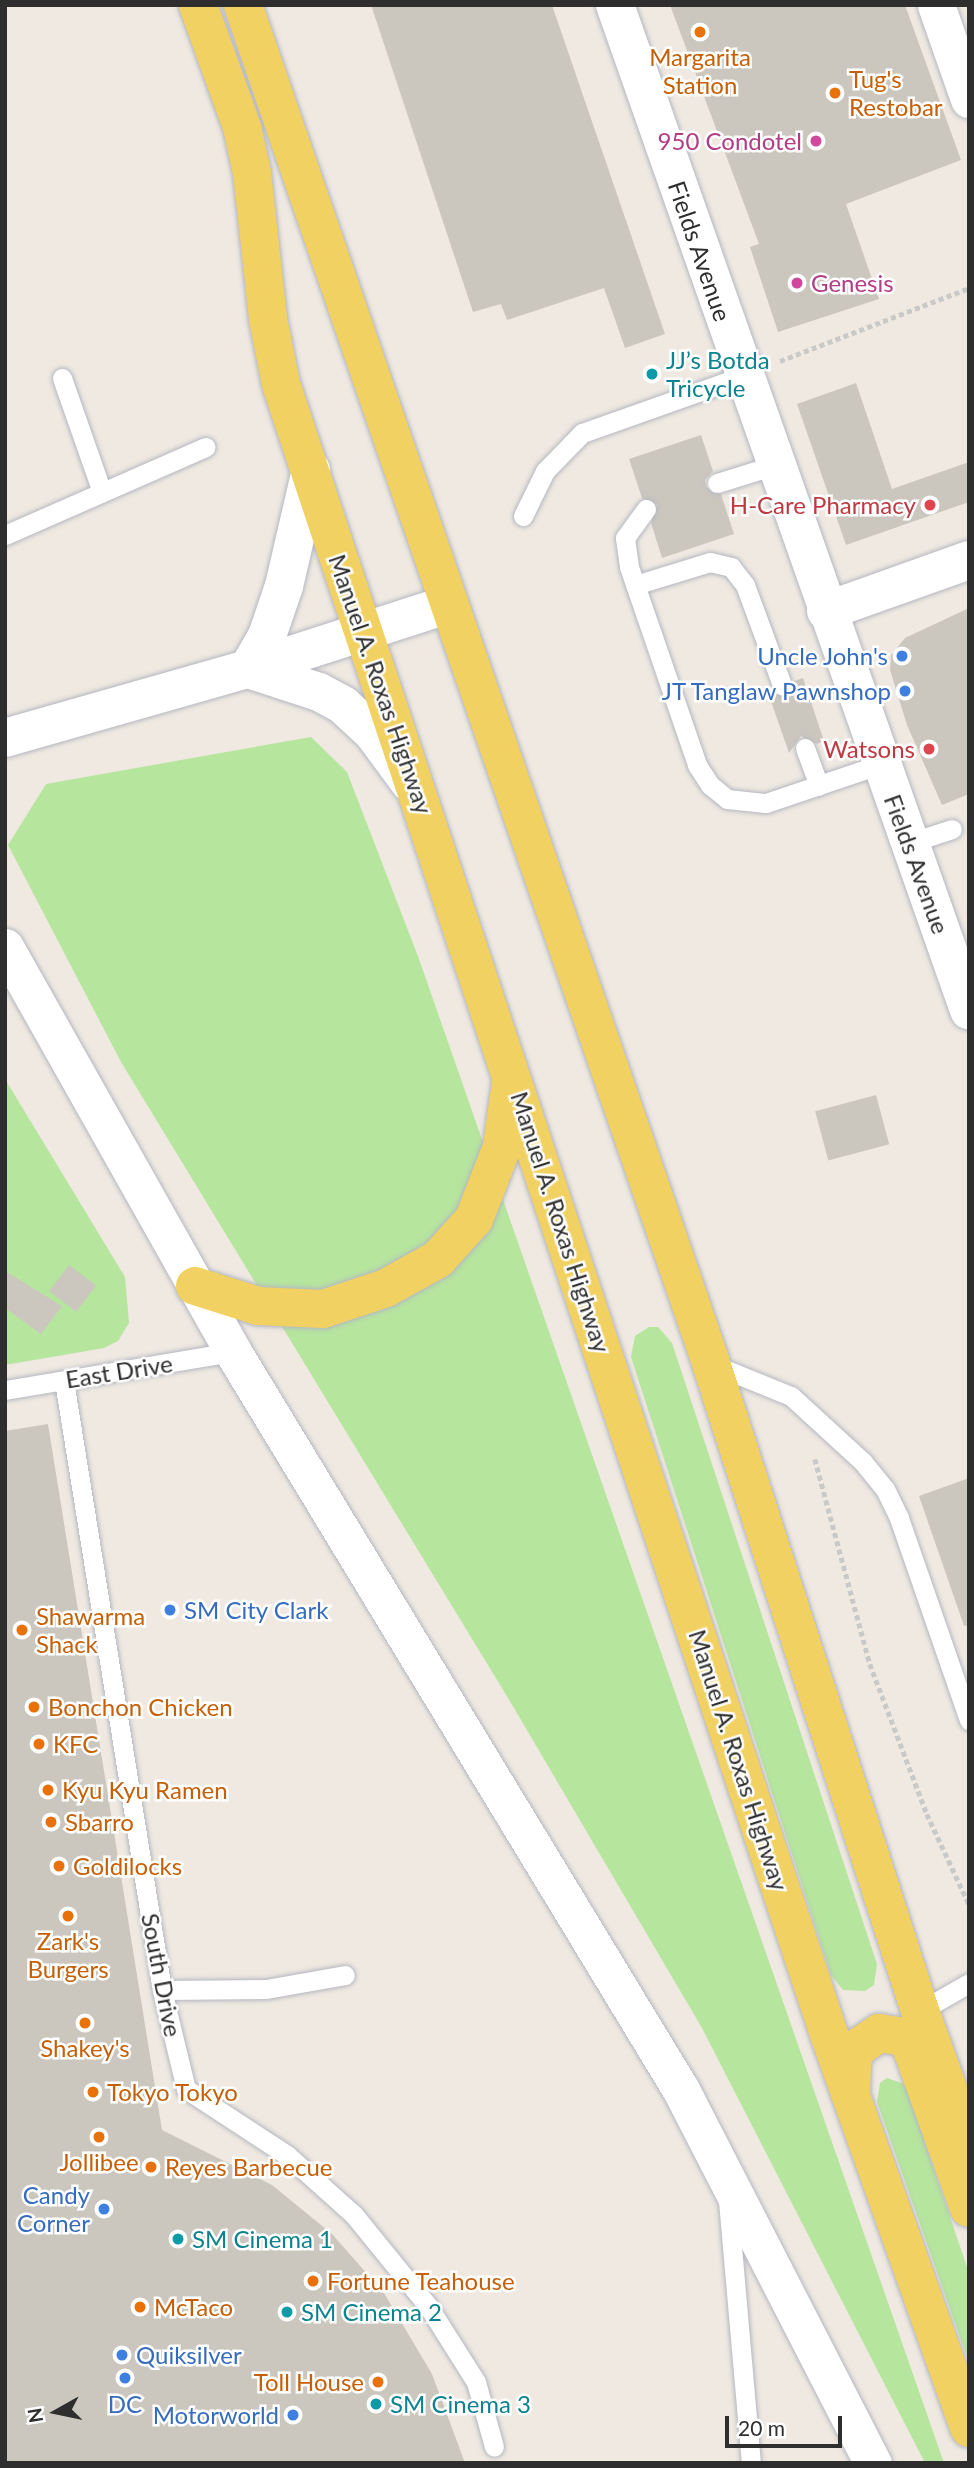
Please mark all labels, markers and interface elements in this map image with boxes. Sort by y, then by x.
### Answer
marker: Margarita Station [692,24,708,40]
place label: Margarita Station [649,43,751,99]
place label: Tug's Restobar [849,65,943,121]
marker: Tug's Restobar [827,85,843,101]
place label: 950 Condotel [658,127,802,155]
marker: 950 Condotel [808,133,824,149]
street label: Fields Avenue [662,177,738,325]
place label: Genesis [811,269,894,297]
marker: Genesis [789,275,805,291]
place label: JJ’s Botda Tricycle [666,346,770,402]
marker: JJ’s Botda Tricycle [644,366,660,382]
place label: H-Care Pharmacy [730,491,916,519]
marker: H-Care Pharmacy [922,497,938,513]
street label: Manuel A. Roxas Highway [323,550,439,818]
place label: Uncle John's [756,642,888,670]
marker: Uncle John's [894,648,910,664]
place label: JT Tanglaw Pawnshop [660,677,891,705]
marker: JT Tanglaw Pawnshop [897,683,913,699]
place label: Watsons [823,735,915,763]
marker: Watsons [921,741,937,757]
street label: Fields Avenue [878,790,956,938]
street label: Manuel A. Roxas Highway [505,1088,617,1356]
street label: East Drive [63,1348,175,1394]
place label: SM City Clark [184,1596,329,1624]
place label: Shawarma Shack [36,1602,145,1658]
marker: SM City Clark [162,1602,178,1618]
marker: Shawarma Shack [14,1622,30,1638]
street label: Manuel A. Roxas Highway [683,1626,795,1894]
place label: Bonchon Chicken [48,1693,233,1721]
marker: Bonchon Chicken [26,1699,42,1715]
place label: KFC [53,1730,98,1758]
marker: KFC [31,1736,47,1752]
place label: Kyu Kyu Ramen [62,1776,228,1804]
marker: Kyu Kyu Ramen [40,1782,56,1798]
place label: Sbarro [65,1808,134,1836]
marker: Sbarro [43,1814,59,1830]
place label: Goldilocks [73,1852,182,1880]
marker: Goldilocks [51,1858,67,1874]
marker: Zark's Burgers [60,1908,76,1924]
street label: South Drive [136,1911,188,2039]
place label: Zark's Burgers [27,1927,109,1983]
marker: Shakey's [77,2015,93,2031]
place label: Shakey's [40,2034,130,2062]
place label: Tokyo Tokyo [107,2078,239,2106]
marker: Tokyo Tokyo [85,2084,101,2100]
marker: Jollibee [91,2129,107,2145]
place label: Jollibee [59,2148,139,2176]
place label: Reyes Barbecue [165,2153,332,2181]
marker: Reyes Barbecue [143,2159,159,2175]
place label: Candy Corner [17,2181,90,2237]
marker: Candy Corner [96,2201,112,2217]
place label: SM Cinema 1 [192,2225,333,2253]
marker: SM Cinema 1 [170,2231,186,2247]
place label: Fortune Teahouse [327,2267,515,2295]
marker: Fortune Teahouse [305,2273,321,2289]
place label: McTaco [154,2293,233,2321]
place label: SM Cinema 2 [301,2298,442,2326]
marker: McTaco [132,2299,148,2315]
marker: SM Cinema 2 [279,2304,295,2320]
place label: Quiksilver [136,2341,242,2369]
marker: Quiksilver [114,2347,130,2363]
place label: Toll House [254,2368,364,2396]
marker: DC [117,2370,133,2386]
marker: Toll House [370,2374,386,2390]
north arrow [21,2377,91,2447]
place label: DC [108,2390,142,2418]
place label: SM Cinema 3 [390,2390,531,2418]
marker: SM Cinema 3 [368,2396,384,2412]
place label: Motorworld [153,2401,279,2429]
scale bar [729,2402,846,2446]
text: N [22,2406,47,2424]
marker: Motorworld [285,2407,301,2423]
text: 20 m [738,2415,785,2440]

